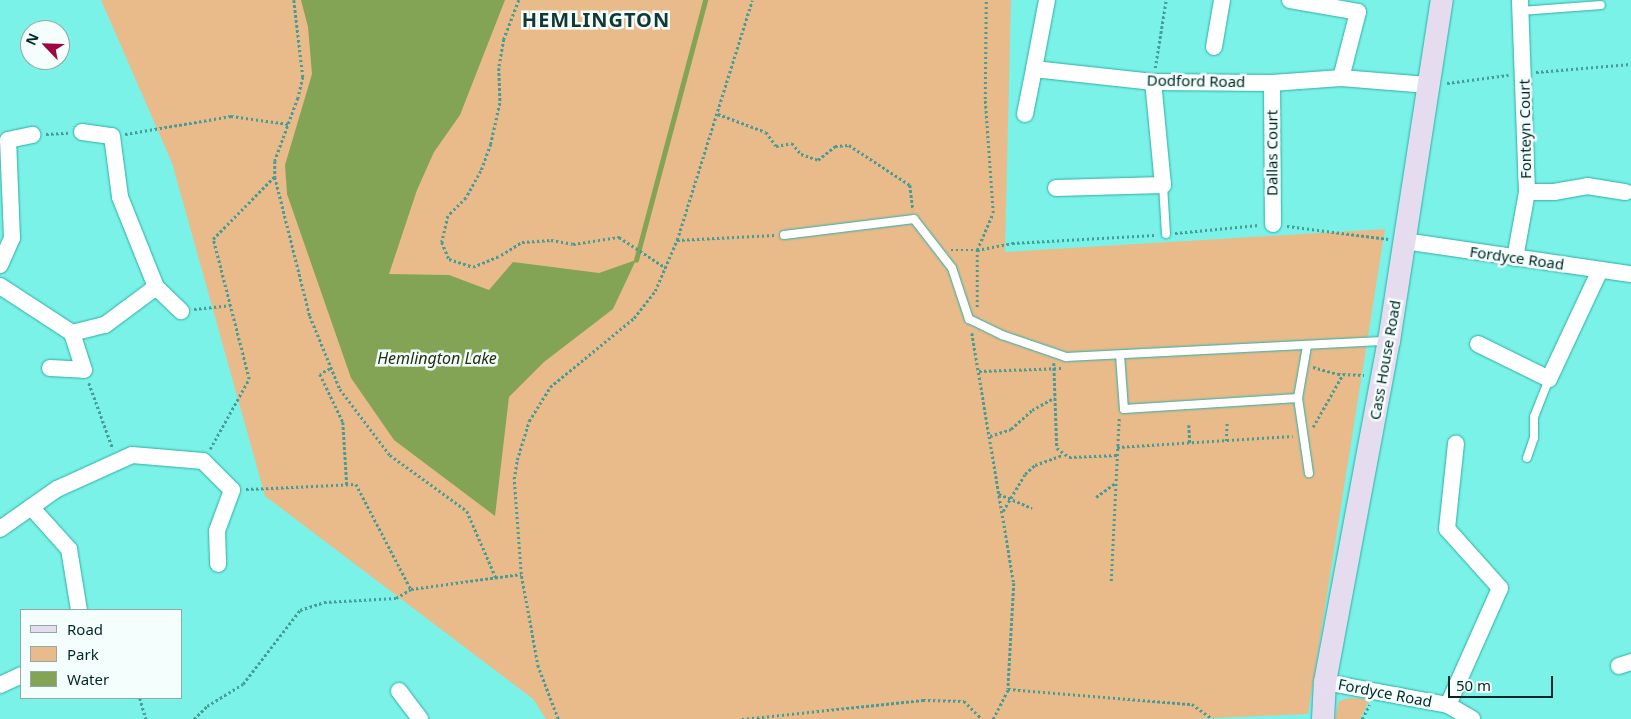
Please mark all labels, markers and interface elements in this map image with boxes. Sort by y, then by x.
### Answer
district label: HEMLINGTON [521,7,671,31]
north arrow [20,20,70,70]
text: N [21,30,43,48]
street label: Dodford Road [1147,71,1245,91]
street label: Fonteyn Court [1515,79,1535,179]
street label: Dallas Court [1263,110,1281,196]
street label: Fordyce Road [1469,242,1565,274]
street label: Cass House Road [1366,299,1404,421]
water label: Hemlington Lake [377,348,497,368]
legend [20,609,182,699]
text: Road [67,619,103,639]
text: Park [67,644,99,664]
scale bar [1451,666,1556,698]
text: Water [67,669,109,689]
street label: Fordyce Road [1337,675,1433,711]
text: 50 m [1456,675,1491,695]

